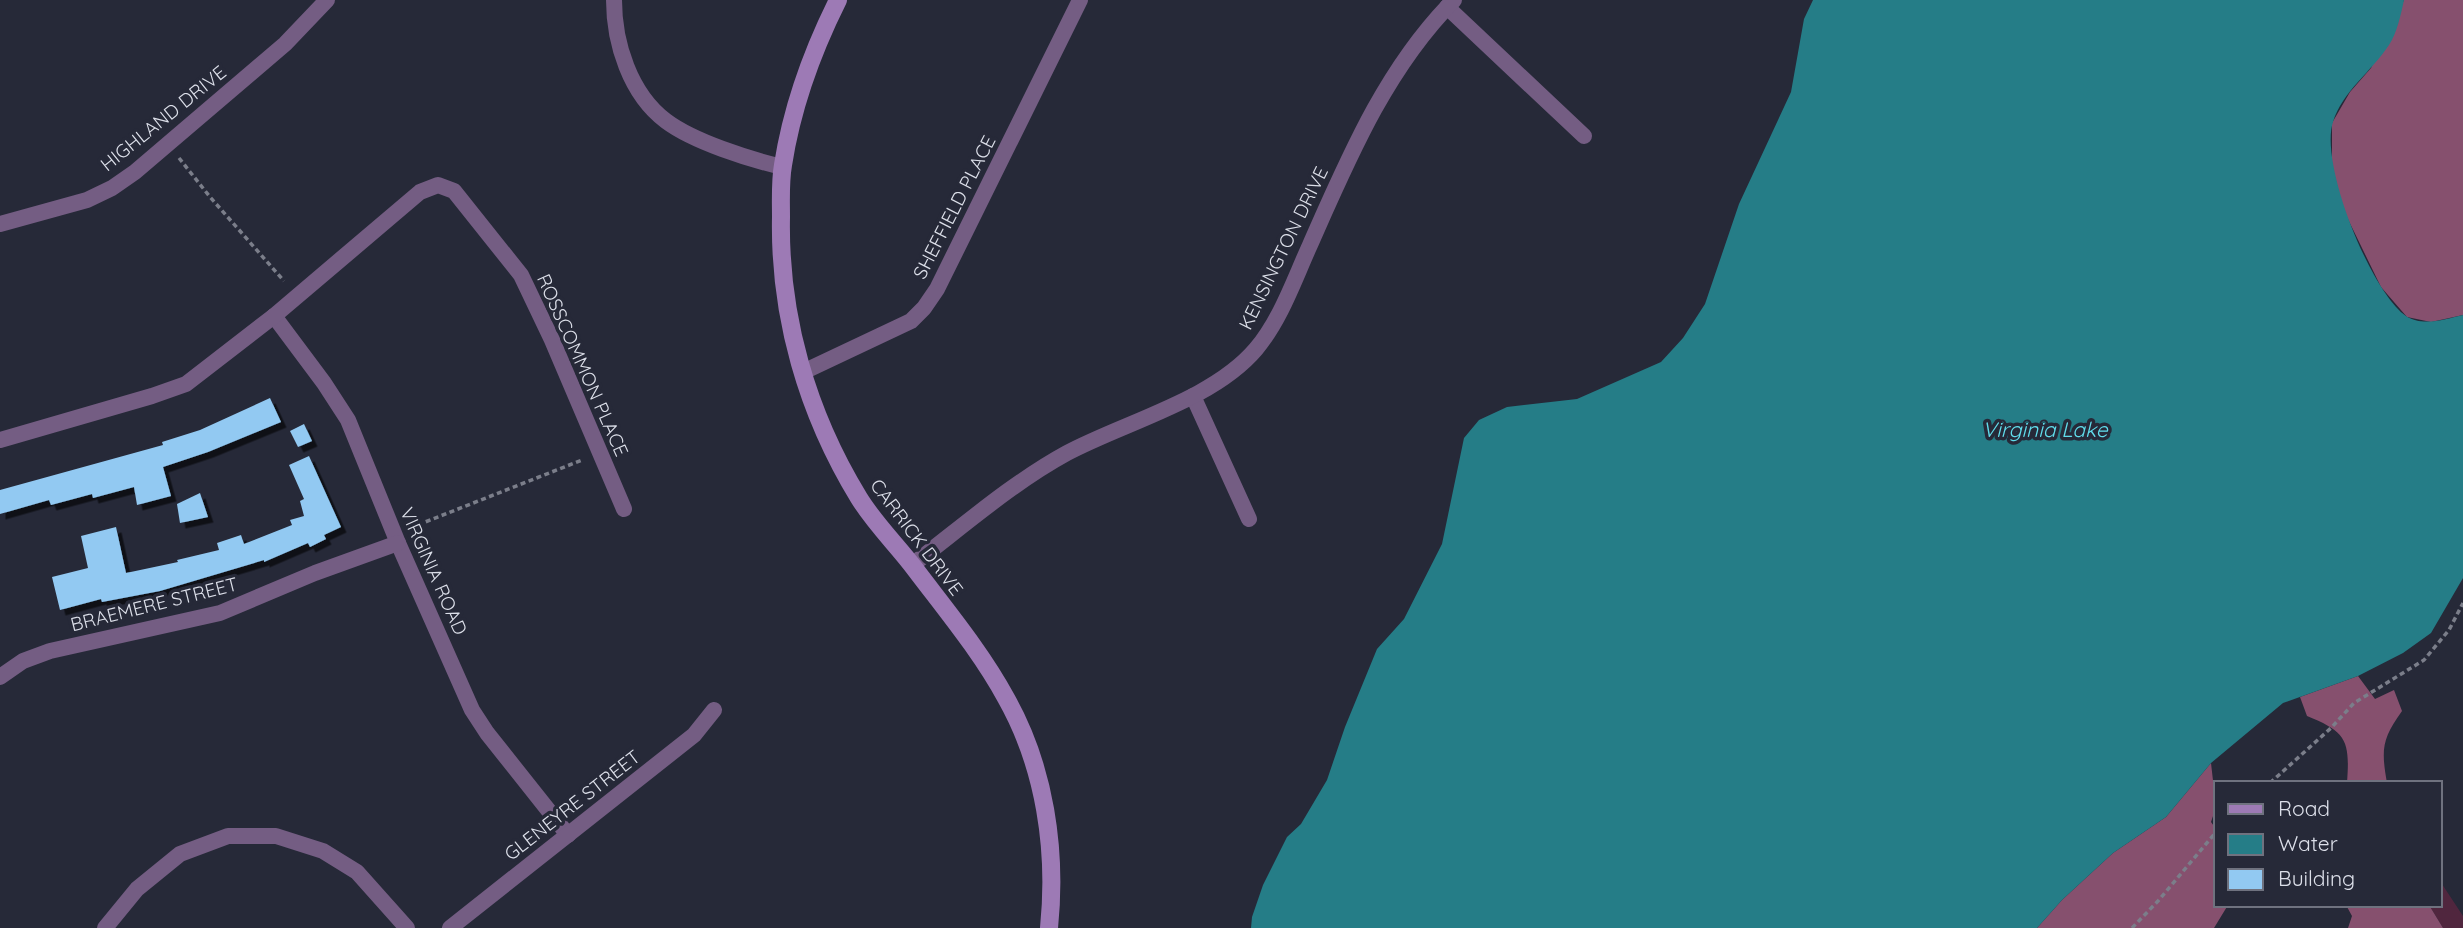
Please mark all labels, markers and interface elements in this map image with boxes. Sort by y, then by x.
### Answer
street label: HIGHLAND DRIVE [95,60,231,176]
street label: SHEFFIELD PLACE [907,131,1001,283]
street label: KENSINGTON DRIVE [1233,162,1333,334]
street label: ROSSCOMMON PLACE [532,270,634,460]
water label: Virginia Lake [1982,416,2109,442]
street label: CARRICK DRIVE [865,474,969,600]
street label: VIRGINIA ROAD [395,504,473,638]
street label: BRAEMERE STREET [68,572,240,636]
street label: GLENEYRE STREET [499,744,645,866]
legend [2214,781,2442,907]
text: Road [2278,795,2330,821]
text: Water [2278,830,2338,856]
text: Building [2278,865,2355,891]

